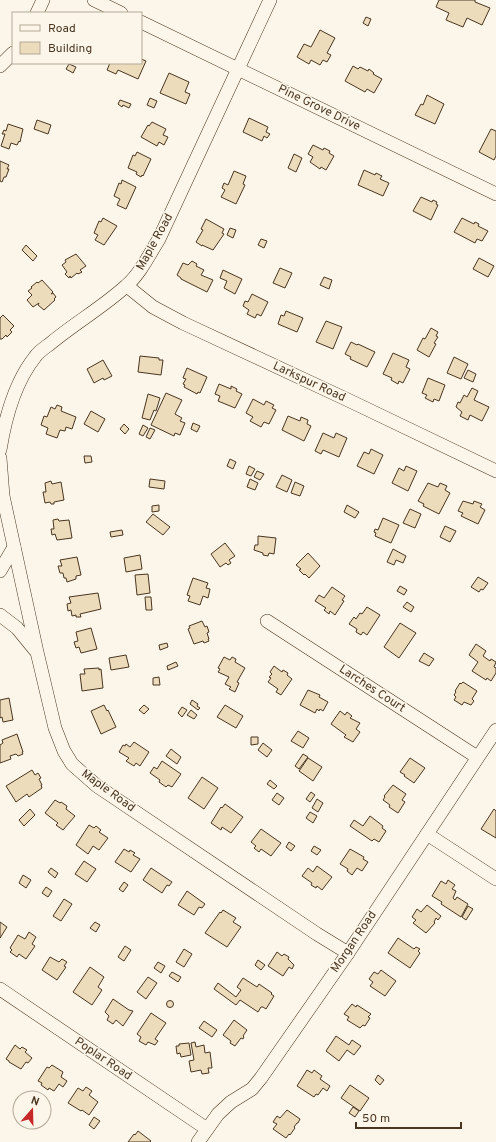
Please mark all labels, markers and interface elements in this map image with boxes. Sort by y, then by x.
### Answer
legend [12,12,142,64]
text: Road [48,21,76,37]
text: Building [48,41,92,57]
street label: Pine Grove Drive [275,81,363,135]
street label: Maple Road [133,211,177,273]
street label: Larkspur Road [270,358,348,406]
street label: Larches Court [336,662,408,716]
street label: Maple Road [78,766,138,816]
street label: Morgan Road [327,908,381,976]
street label: Poplar Road [71,1034,135,1084]
north arrow [12,1090,52,1130]
text: N [29,1094,41,1109]
scale bar [356,1104,461,1130]
text: 50 m [362,1111,390,1127]

